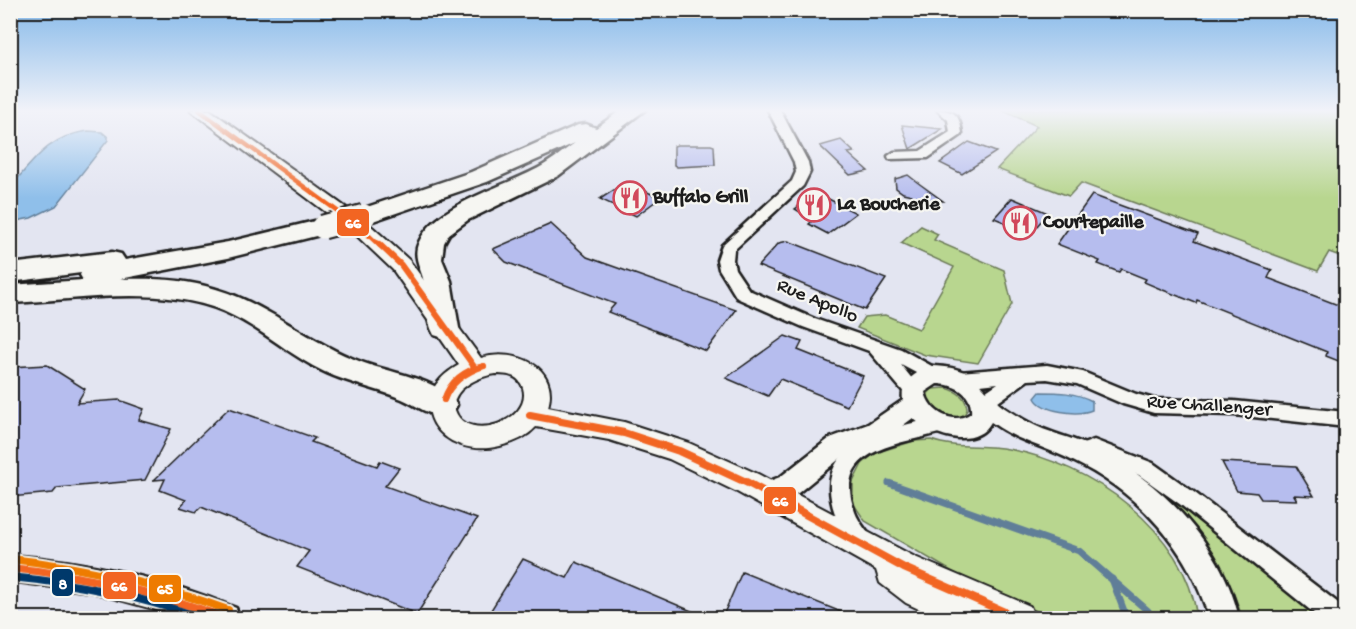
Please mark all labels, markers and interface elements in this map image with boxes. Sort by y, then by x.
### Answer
restaurant icon: Buffalo Grill [612,180,648,216]
place label: Buffalo Grill [652,187,749,210]
restaurant icon: La Boucherie [796,187,832,223]
place label: La Boucherie [837,194,940,217]
restaurant icon: Courtepaille [1002,205,1038,241]
line badge: 66 [336,208,370,237]
place label: Courtepaille [1042,212,1144,235]
text: 66 [345,216,362,235]
street label: Rue Apollo [773,275,861,329]
street label: Rue Challenger [1146,391,1274,423]
line badge: 66 [763,486,797,515]
text: 66 [772,494,789,513]
line badge: 8 [51,568,74,597]
line badge: 66 [102,571,137,600]
line badge: 65 [148,574,182,603]
text: 8 [59,577,68,596]
text: 66 [111,579,128,598]
text: 65 [157,582,174,601]

